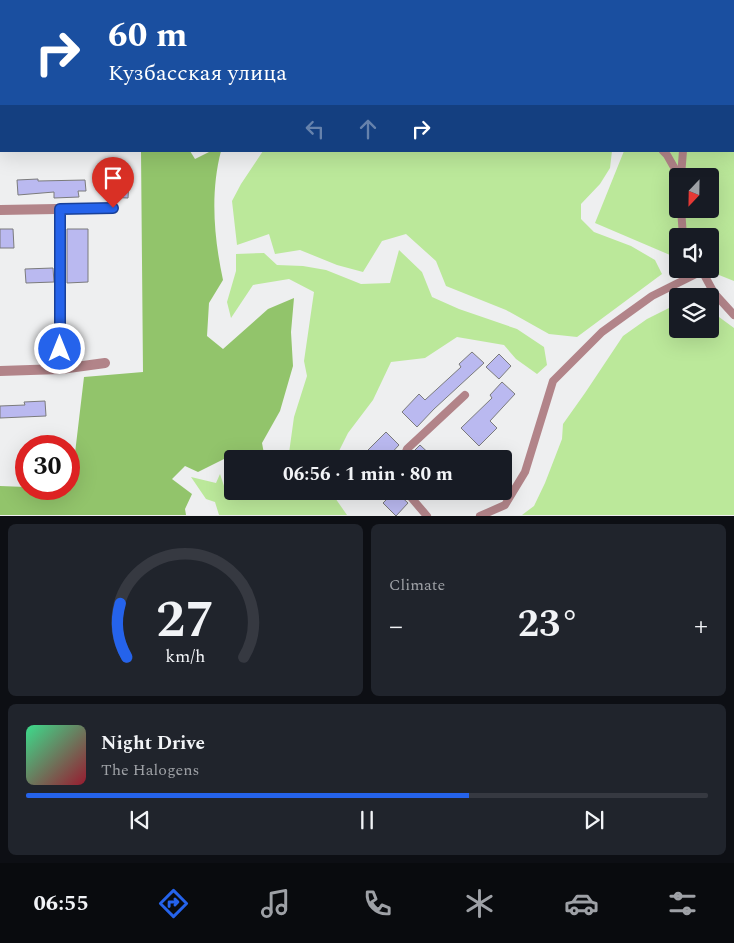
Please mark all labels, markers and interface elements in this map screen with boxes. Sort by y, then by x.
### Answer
text: 60 m [108,9,188,62]
icon: right [25,20,90,85]
text: Кузбасская улица [108,57,287,90]
icon: left [301,115,329,143]
icon: ahead [354,115,382,143]
icon: right [407,115,435,143]
pin [92,157,134,208]
icon: arrive [99,164,127,192]
north arrow [669,168,719,218]
map controls [669,168,719,338]
button: sound [669,228,719,278]
button: layers [669,288,719,338]
position arrow [33,322,85,374]
speed limit sign: 30 [15,435,80,500]
text: 06:56 · 1 min · 80 m [283,460,453,489]
text: Climate [389,573,445,597]
text: 27 [156,581,215,660]
text: 23° [518,596,579,654]
text: − [389,605,403,648]
text: + [694,605,708,648]
text: km/h [165,643,206,670]
text: Night Drive [101,729,205,758]
text: The Halogens [101,758,199,782]
icon: previous [126,806,154,834]
icon: pause [353,806,381,834]
icon: next [580,806,608,834]
icon: directions [156,886,191,921]
icon: music [258,886,293,921]
icon: phone [360,886,395,921]
icon: climate [462,886,497,921]
icon: car [564,886,599,921]
icon: filters [665,886,700,921]
text: 06:55 [33,887,89,920]

